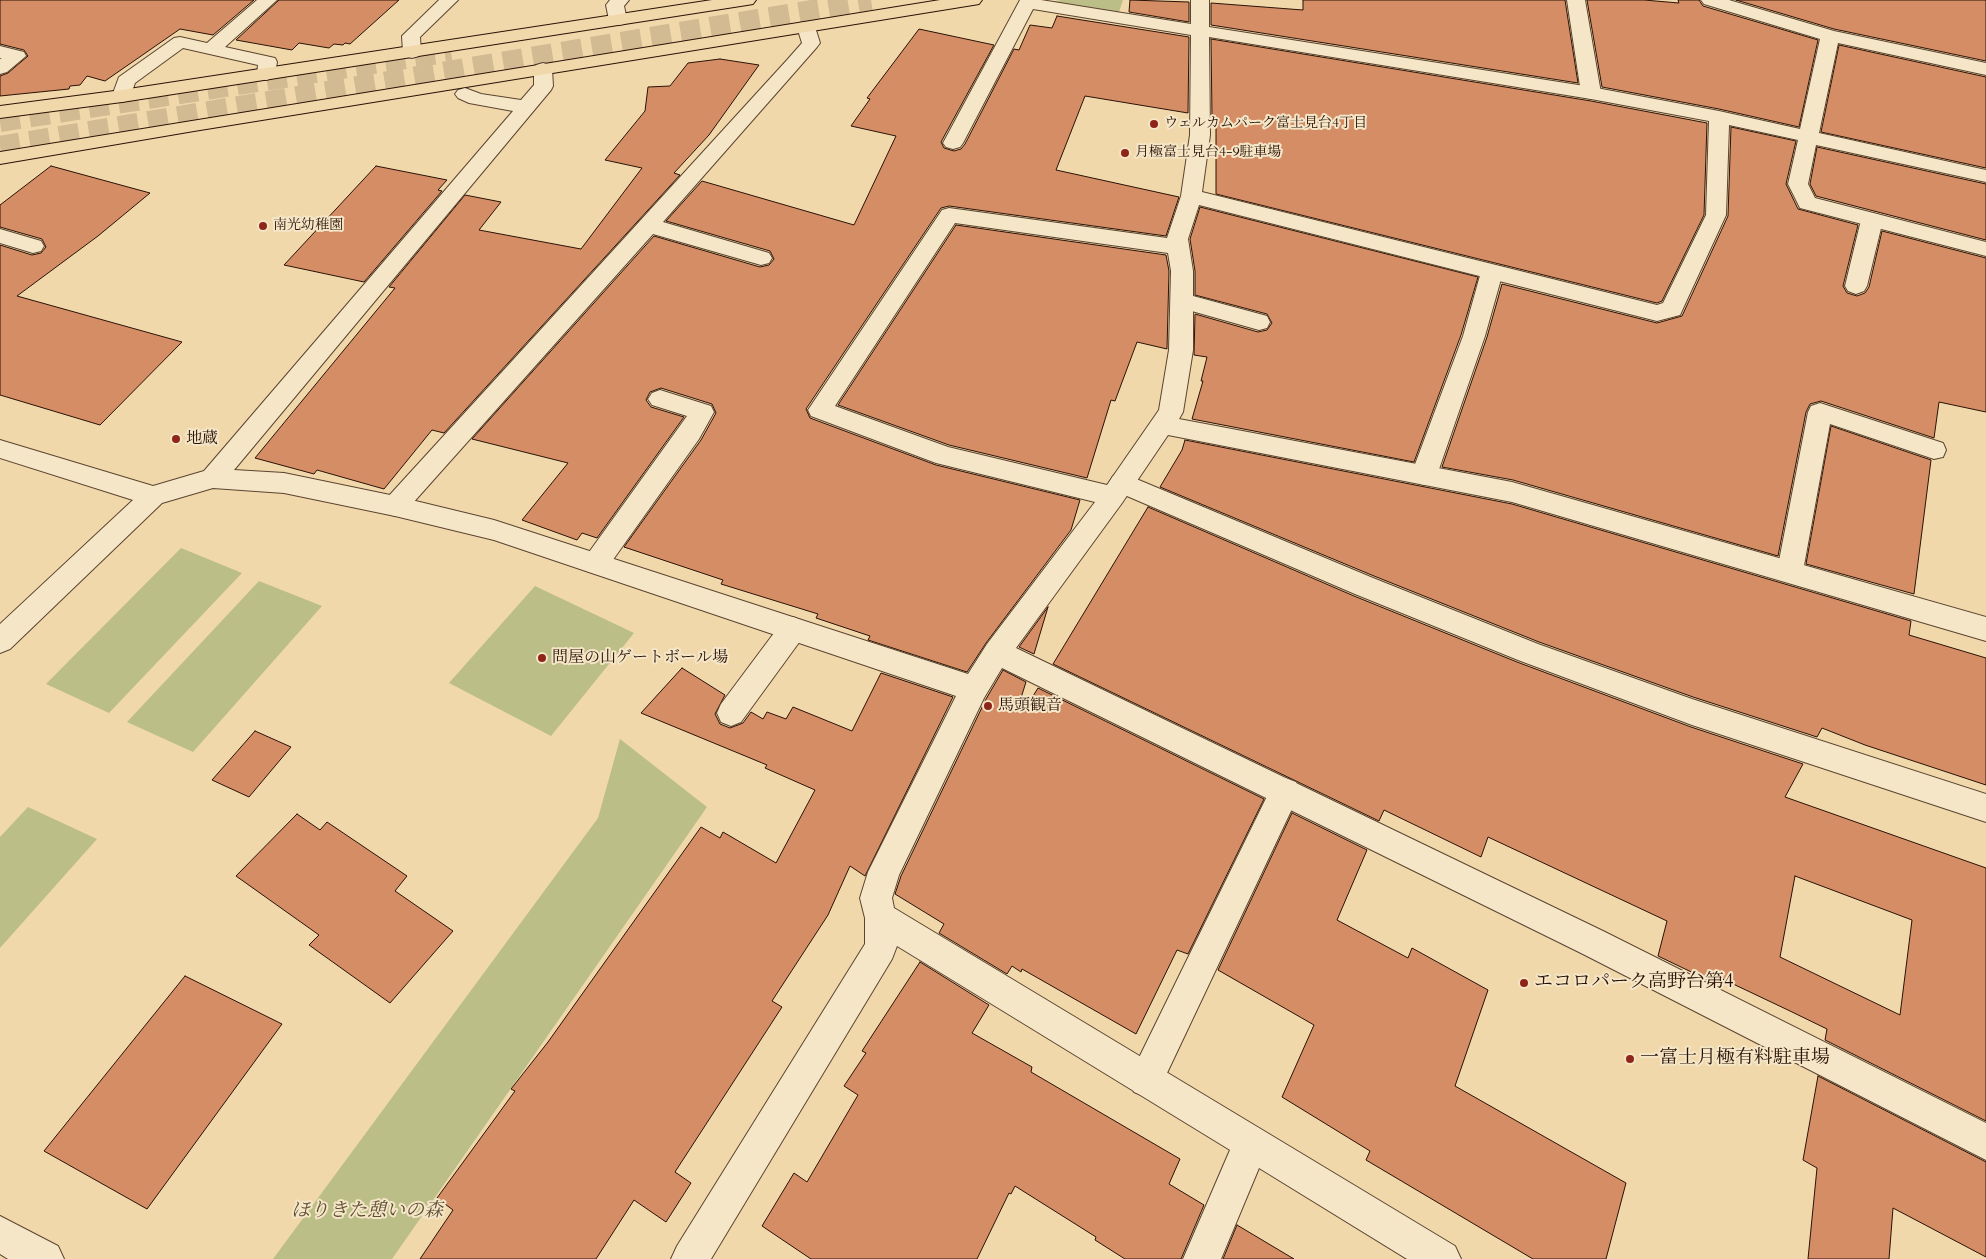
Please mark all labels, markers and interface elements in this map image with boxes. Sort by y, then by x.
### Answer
place label: ウェルカムパーク富士見台4丁目 [1164,116,1367,132]
marker: ウェルカムパーク富士見台4丁目 [1148,118,1160,130]
place label: 月極富士見台4-9駐車場 [1135,145,1282,161]
marker: 月極富士見台4-9駐車場 [1119,147,1131,159]
place label: 南光幼稚園 [273,218,343,234]
marker: 南光幼稚園 [257,220,269,232]
place label: 地蔵 [186,429,218,449]
marker: 地蔵 [170,433,182,445]
place label: 問屋の山ゲートボール場 [552,648,728,668]
marker: 問屋の山ゲートボール場 [536,652,548,664]
place label: 馬頭観音 [998,696,1062,716]
marker: 馬頭観音 [982,700,994,712]
place label: エコロパーク高野台第4 [1534,972,1734,994]
marker: エコロパーク高野台第4 [1518,977,1530,989]
place label: 一富士月極有料駐車場 [1640,1048,1830,1070]
marker: 一富士月極有料駐車場 [1624,1053,1636,1065]
park label: ほりきた憩いの森 [291,1201,443,1223]

